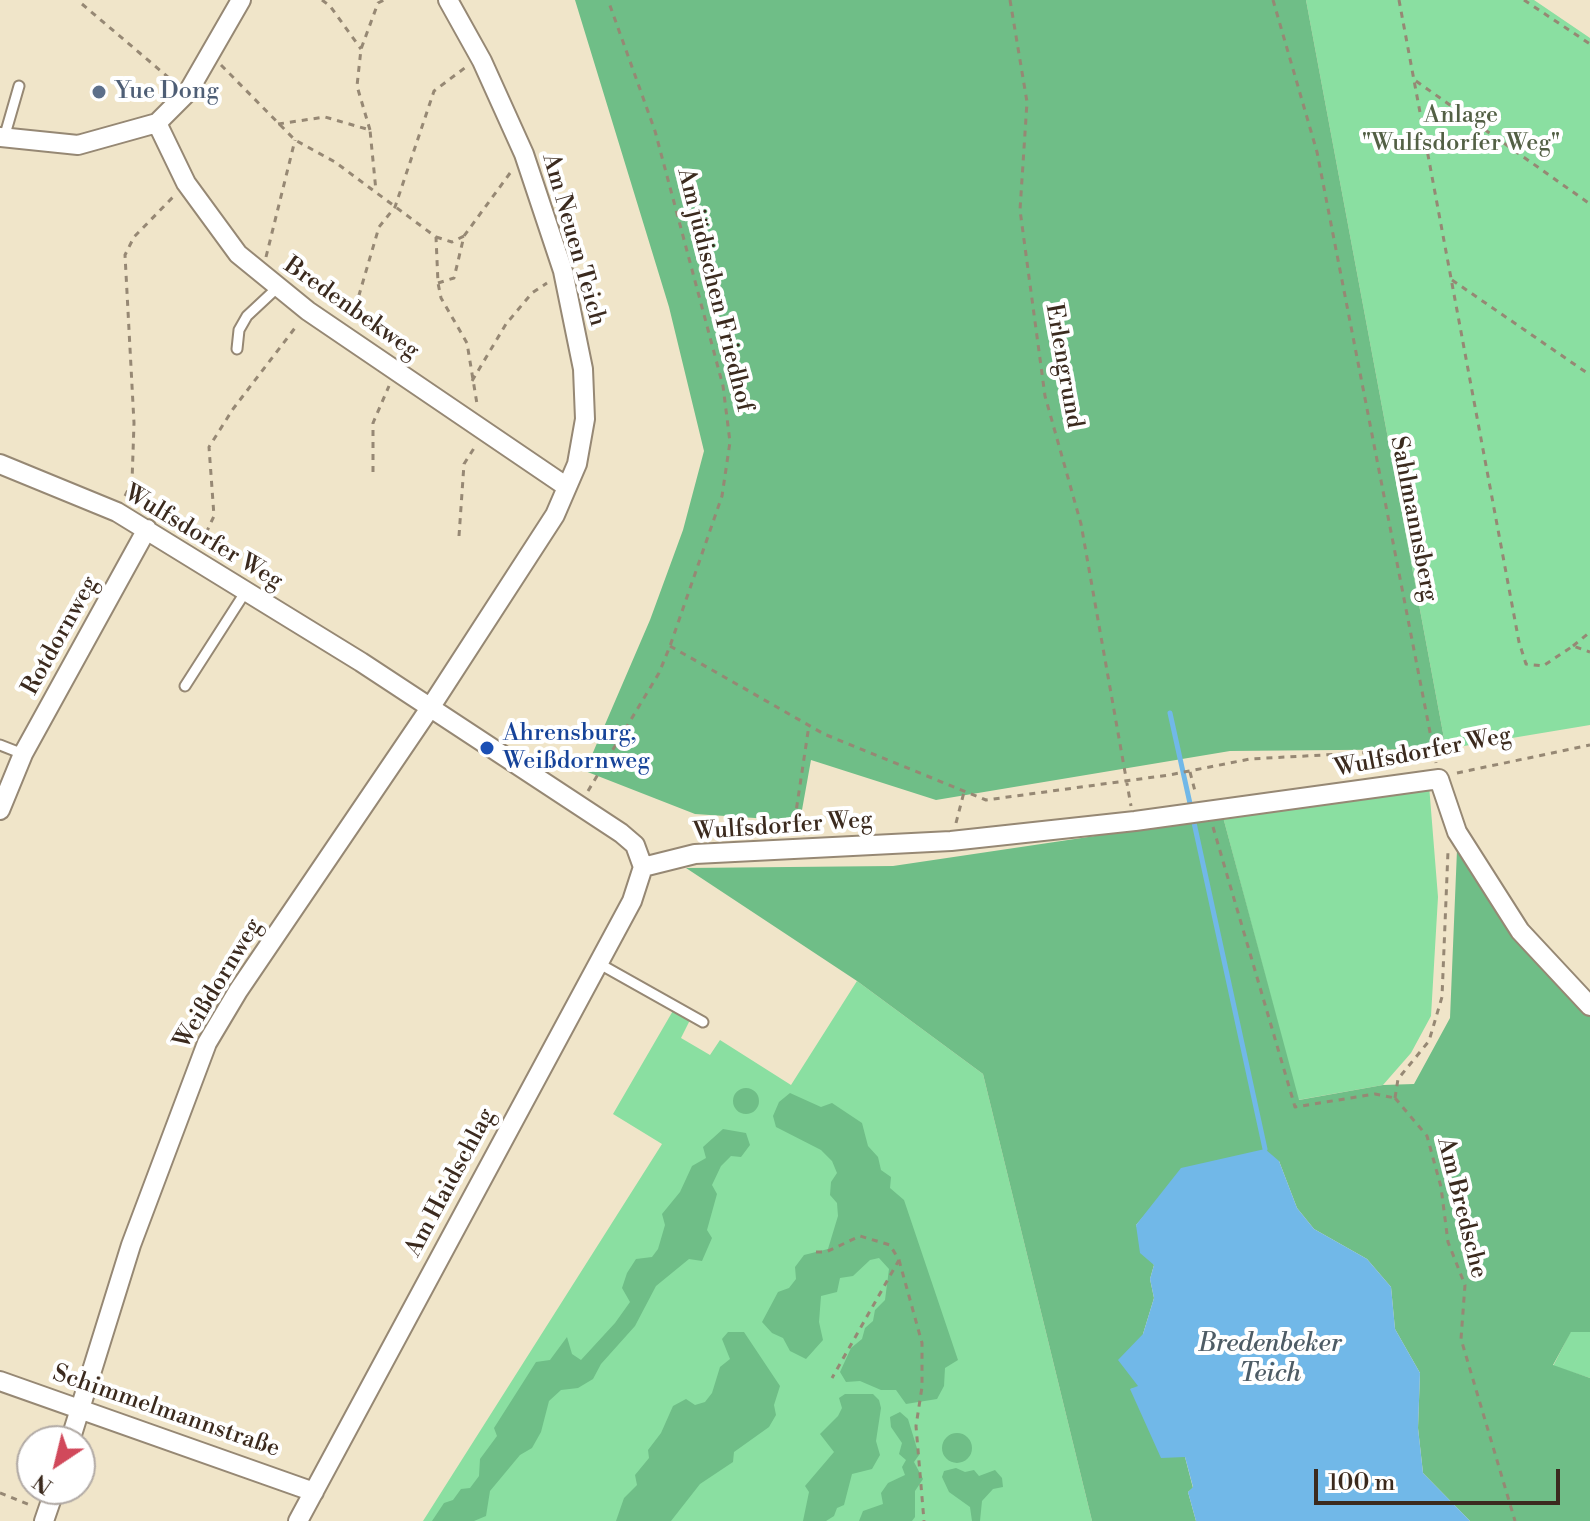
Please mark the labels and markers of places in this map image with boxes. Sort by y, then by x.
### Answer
place label: Yue Dong [115,78,219,106]
marker: Yue Dong [90,83,108,101]
place label: Ahrensburg, Weißdornweg [503,720,650,776]
marker: Ahrensburg, Weißdornweg [478,739,496,757]

